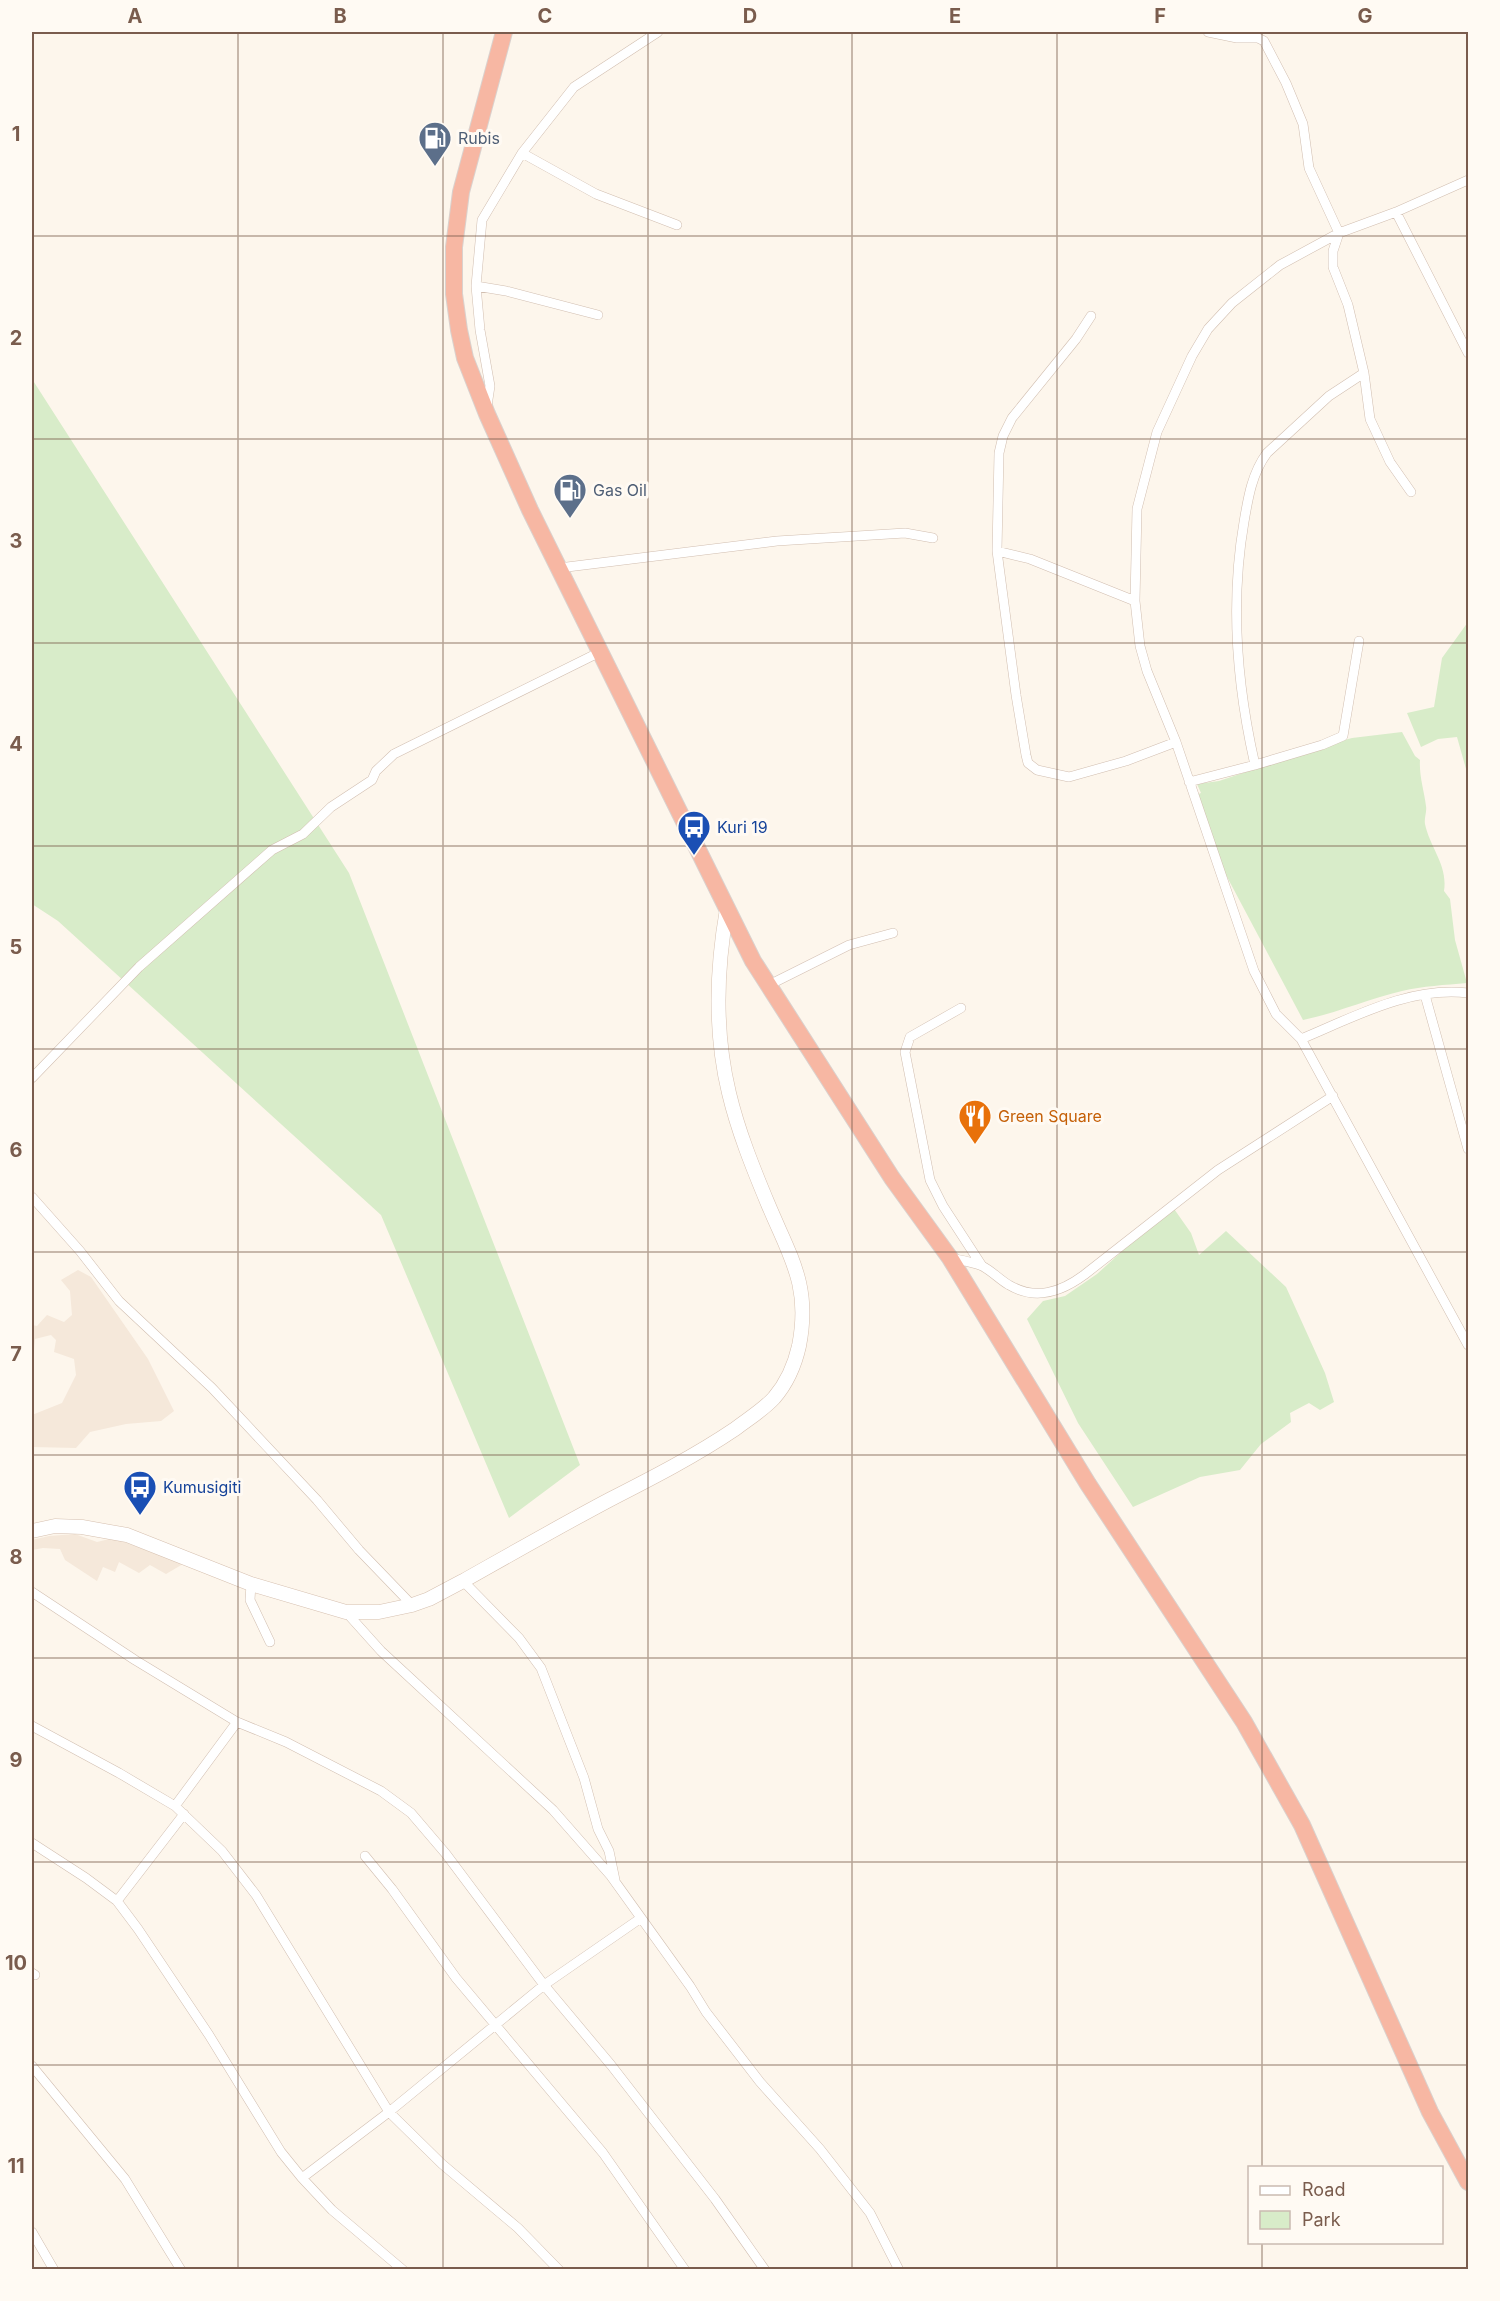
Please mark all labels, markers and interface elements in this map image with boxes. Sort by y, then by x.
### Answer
text: A [128,4,143,28]
text: B [333,4,347,28]
text: C [538,4,552,28]
text: D [743,4,757,28]
text: E [949,4,961,28]
text: F [1154,4,1166,28]
text: G [1357,4,1373,28]
fuel station icon: Rubis [417,120,453,167]
text: 1 [12,122,20,146]
place label: Rubis [458,128,500,148]
text: 2 [10,326,22,350]
fuel station icon: Gas Oil [552,472,588,519]
place label: Gas Oil [593,480,647,500]
text: 3 [10,529,22,553]
text: 4 [9,732,23,756]
bus stop icon: Kuri 19 [676,809,712,856]
place label: Kuri 19 [717,817,768,837]
text: 5 [10,935,22,959]
restaurant icon: Green Square [957,1098,993,1145]
place label: Green Square [998,1106,1102,1126]
text: 6 [10,1138,23,1162]
text: 7 [10,1342,22,1366]
bus stop icon: Kumusigiti [122,1469,158,1516]
place label: Kumusigiti [163,1477,241,1497]
text: 8 [9,1545,23,1569]
text: 9 [10,1748,23,1772]
text: 10 [5,1951,27,1975]
text: 11 [7,2154,25,2178]
legend [1248,2166,1443,2244]
text: Road [1302,2179,1345,2200]
text: Park [1302,2209,1341,2230]

